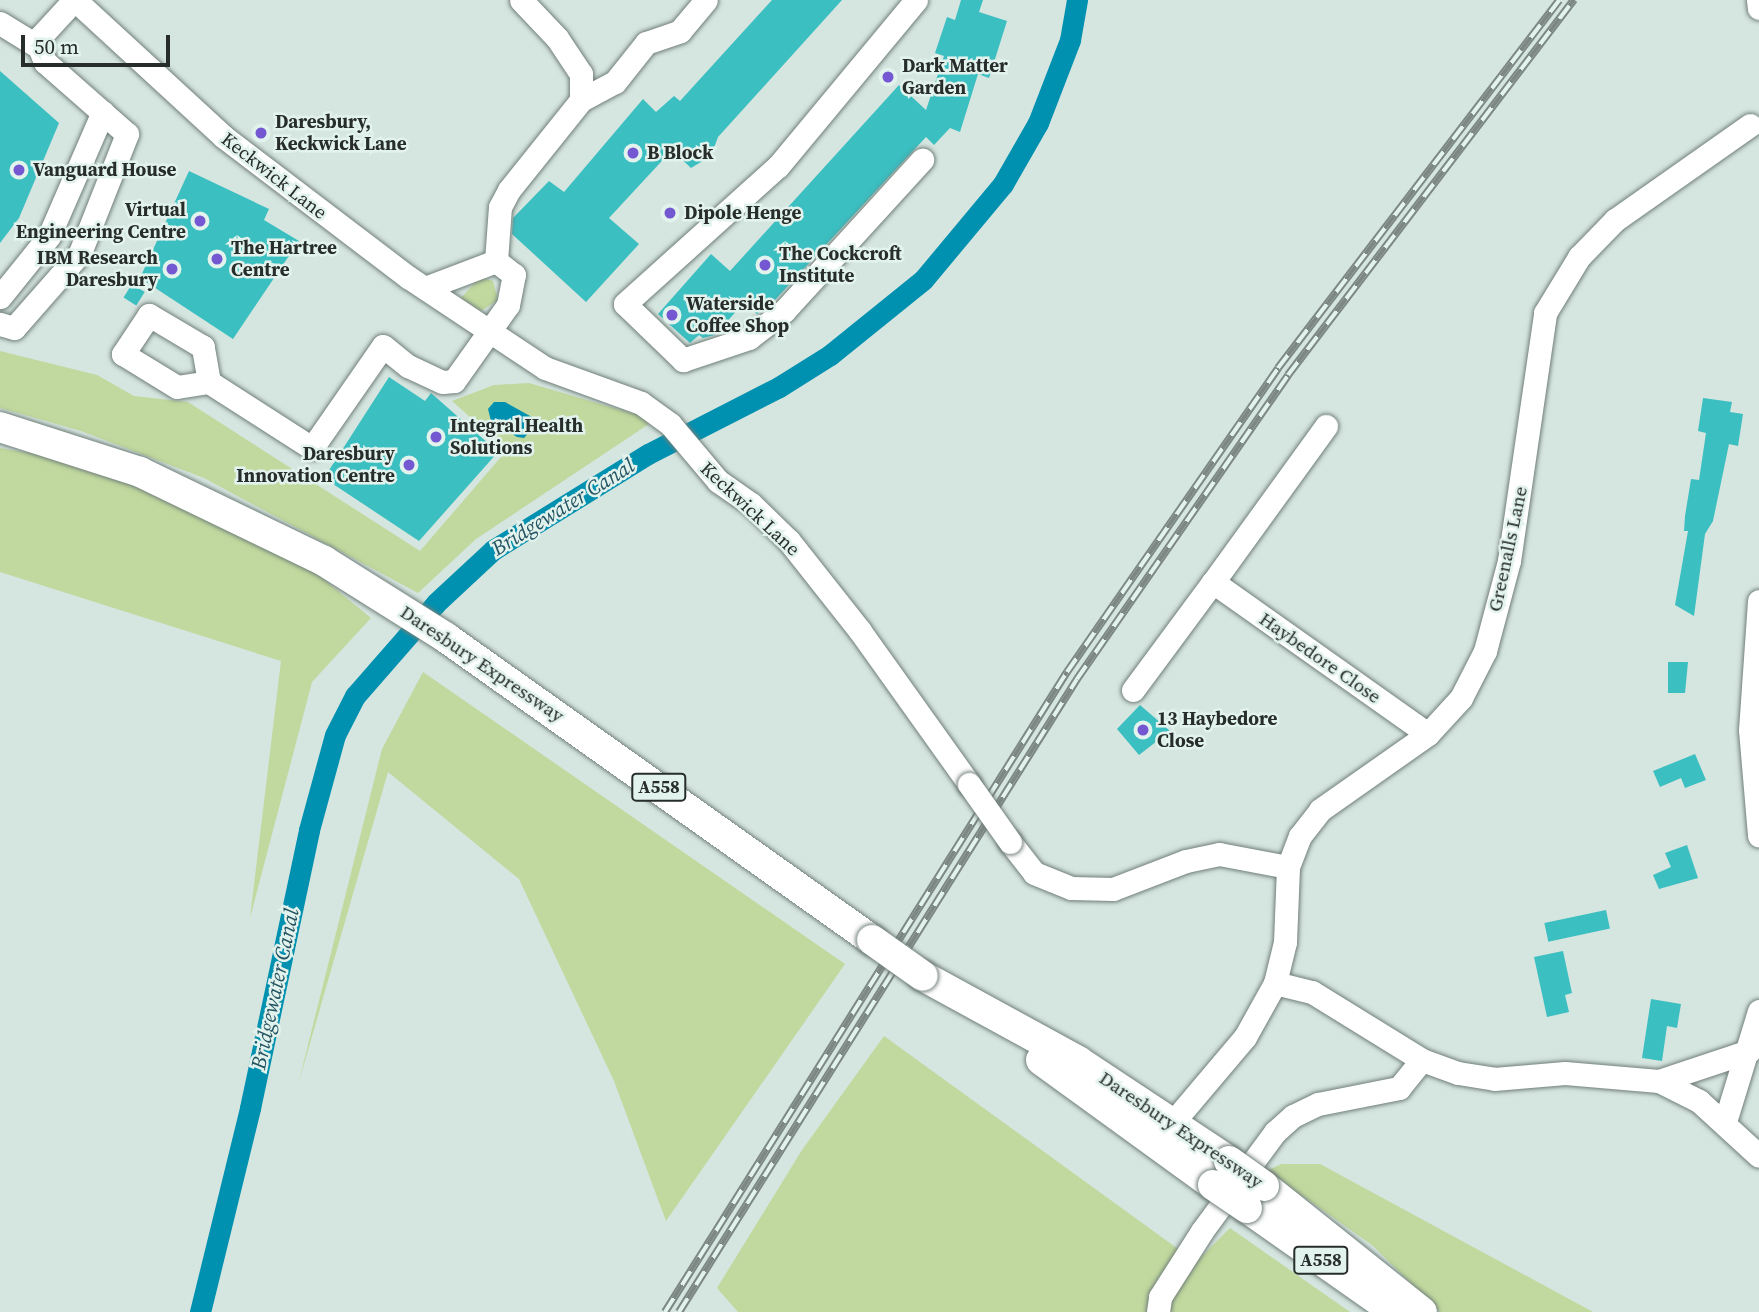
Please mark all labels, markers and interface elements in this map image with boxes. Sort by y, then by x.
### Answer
scale bar [24,21,173,65]
text: 50 m [34,32,79,61]
place label: Dark Matter Garden [902,55,1008,99]
marker: Dark Matter Garden [880,69,896,85]
place label: Daresbury, Keckwick Lane [275,111,407,155]
marker: Daresbury, Keckwick Lane [253,125,269,141]
street label: Keckwick Lane [217,128,331,224]
place label: B Block [647,142,713,164]
marker: B Block [625,145,641,161]
place label: Vanguard House [33,159,176,181]
marker: Vanguard House [11,162,27,178]
place label: Virtual Engineering Centre [16,199,186,243]
place label: Dipole Henge [684,202,801,224]
marker: Dipole Henge [662,205,678,221]
marker: Virtual Engineering Centre [192,213,208,229]
place label: The Hartree Centre [231,237,337,281]
place label: The Cockcroft Institute [779,243,902,287]
place label: IBM Research Daresbury [37,247,158,291]
marker: The Hartree Centre [209,251,225,267]
marker: The Cockcroft Institute [757,257,773,273]
marker: IBM Research Daresbury [164,261,180,277]
place label: Waterside Coffee Shop [686,293,789,337]
marker: Waterside Coffee Shop [664,307,680,323]
place label: Integral Health Solutions [450,415,583,459]
marker: Integral Health Solutions [428,429,444,445]
place label: Daresbury Innovation Centre [236,443,395,487]
water label: Bridgewater Canal [487,453,639,561]
marker: Daresbury Innovation Centre [401,457,417,473]
street label: Keckwick Lane [696,457,804,561]
street label: Greenalls Lane [1484,484,1532,614]
street label: Daresbury Expressway [396,601,568,727]
street label: Haybedore Close [1255,608,1385,708]
place label: 13 Haybedore Close [1157,708,1277,752]
marker: 13 Haybedore Close [1135,722,1151,738]
road number: A558 [631,772,687,802]
water label: Bridgewater Canal [246,906,304,1072]
street label: Daresbury Expressway [1095,1067,1267,1193]
road number: A558 [1293,1246,1349,1274]

